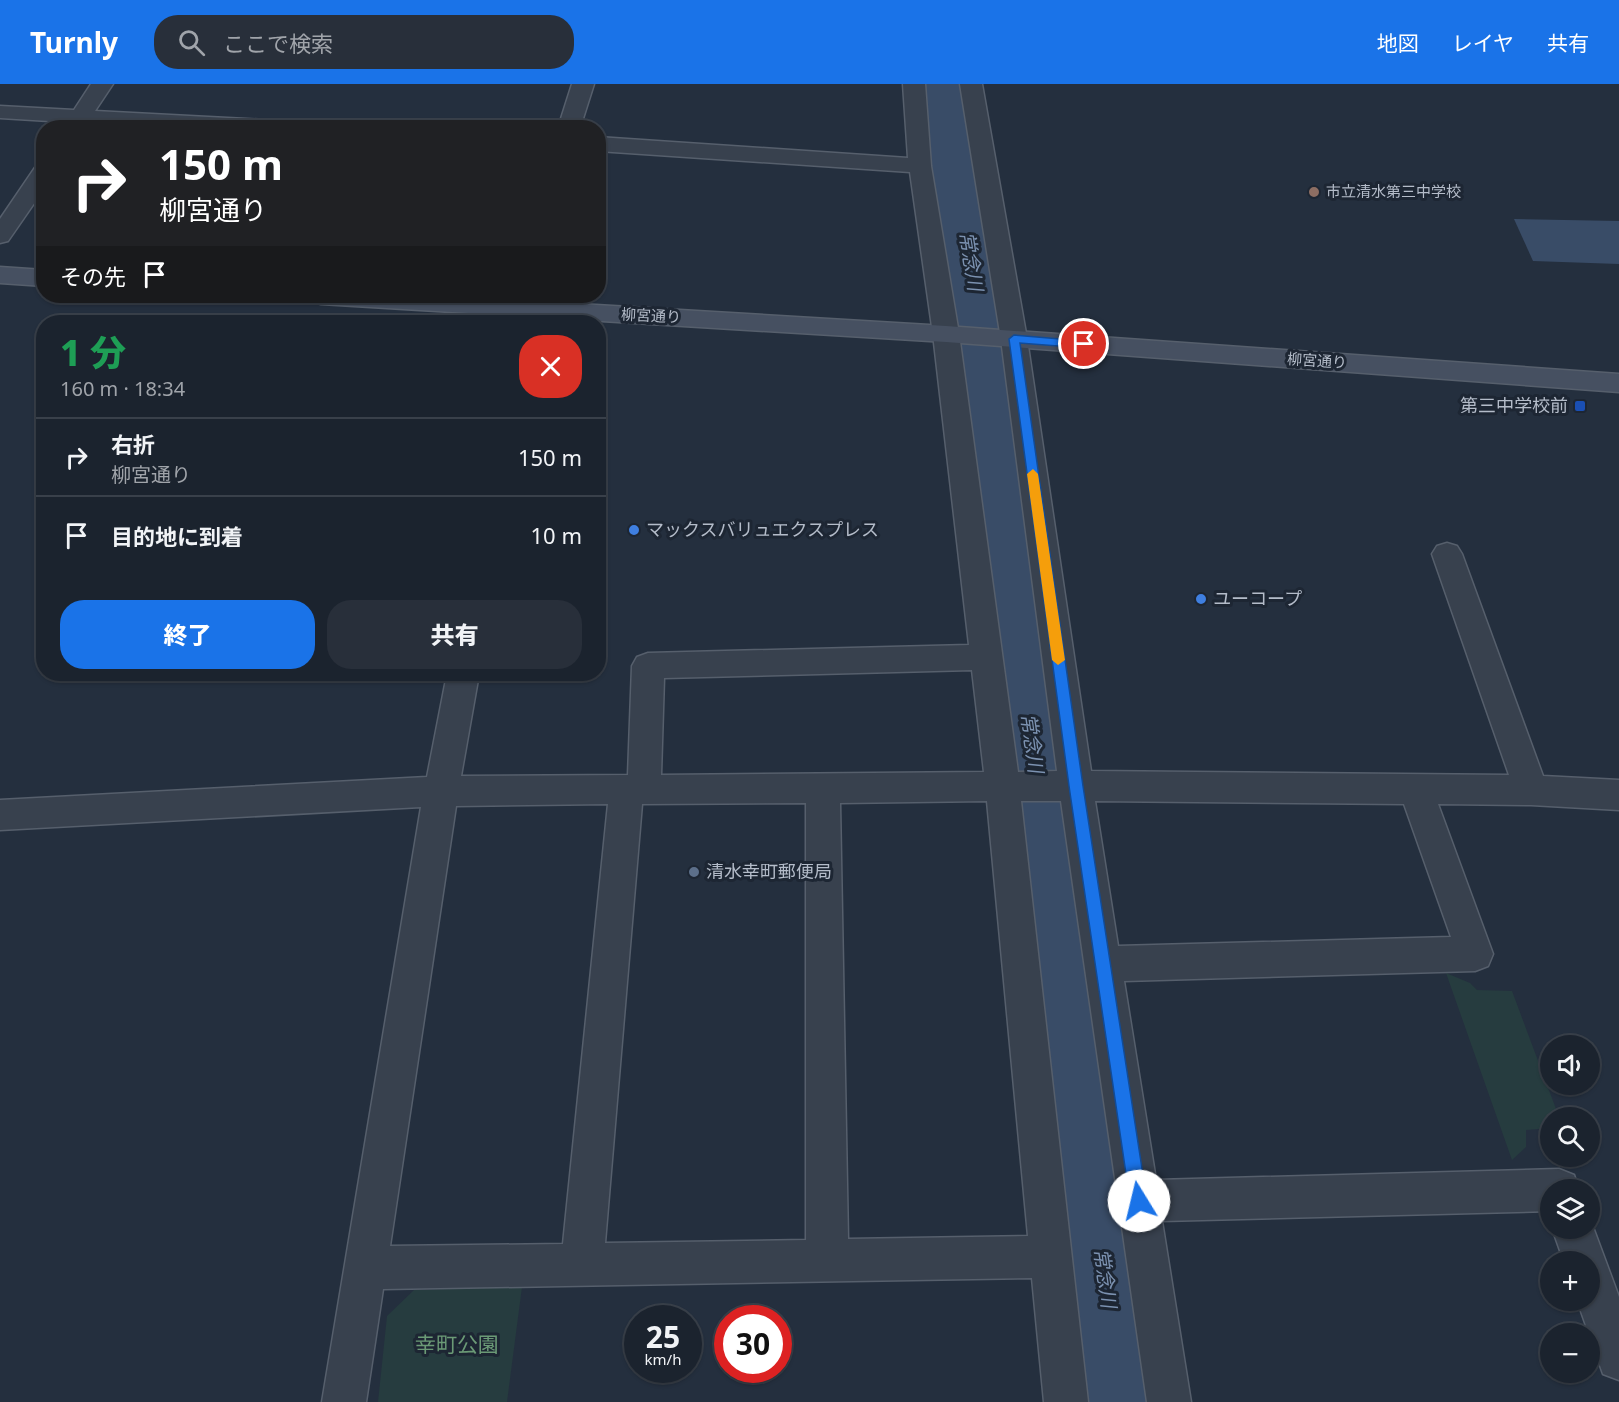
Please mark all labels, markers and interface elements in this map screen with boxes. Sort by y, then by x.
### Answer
search box [154,15,574,69]
text: Turnly [30,23,118,61]
icon: search [175,26,208,59]
text: ここで検索 [223,28,333,58]
text: 地図 [1377,29,1419,57]
text: レイヤ [1452,29,1514,57]
text: 共有 [1547,29,1589,57]
text: 150 m [159,135,283,192]
icon: right [60,144,138,222]
place label: 市立清水第三中学校 [1326,181,1461,201]
marker: 市立清水第三中学校 [1307,185,1321,199]
text: 柳宮通り [159,191,267,228]
water label: 常念川 [953,229,990,295]
icon: arrive [138,258,171,291]
text: その先 [60,261,126,291]
street label: 柳宮通り [621,303,682,327]
pin [1058,318,1109,369]
icon: arrive [1067,327,1100,360]
text: 1 分 [60,328,126,377]
button: close [519,335,582,398]
street label: 柳宮通り [1286,348,1348,372]
text: 160 m · 18:34 [60,375,185,402]
place label: 第三中学校前 [1460,393,1568,417]
marker: 第三中学校前 [1573,399,1587,413]
text: 右折 [111,429,155,459]
icon: right [60,441,93,474]
text: 150 m [518,442,582,472]
text: 柳宮通り [111,461,191,488]
place label: マックスバリュエクスプレス [646,517,879,541]
icon: arrive [60,519,93,552]
text: 10 m [531,520,582,550]
text: 目的地に到着 [111,521,243,551]
marker: マックスバリュエクスプレス [627,523,641,537]
place label: ユーコープ [1213,586,1302,610]
marker: ユーコープ [1194,592,1208,606]
button: 終了 [60,600,315,669]
button: 共有 [327,600,582,669]
water label: 常念川 [1015,711,1050,776]
place label: 清水幸町郵便局 [706,859,832,883]
marker: 清水幸町郵便局 [687,865,701,879]
map controls [1540,1035,1600,1383]
button: sound [1540,1035,1600,1095]
button: search [1540,1107,1600,1167]
position arrow [1107,1169,1171,1233]
button: layers [1540,1179,1600,1239]
water label: 常念川 [1088,1246,1123,1311]
button: + [1540,1251,1600,1311]
speed limit sign: 30 [714,1305,792,1383]
text: 25 [646,1316,680,1357]
button: − [1540,1323,1600,1383]
park label: 幸町公園 [415,1330,499,1358]
text: km/h [645,1349,681,1369]

